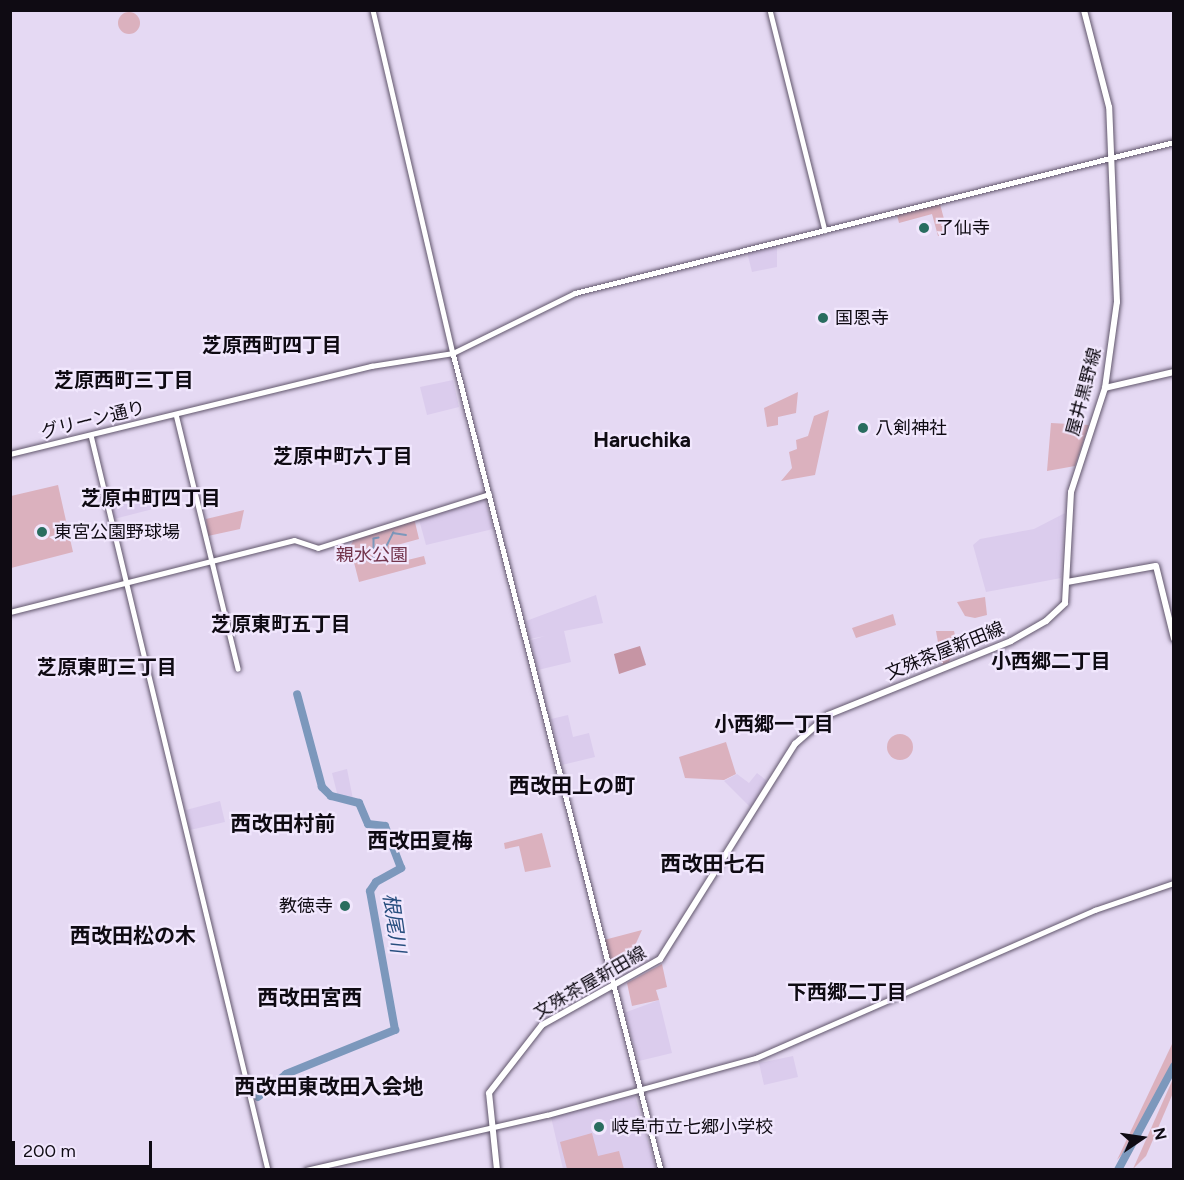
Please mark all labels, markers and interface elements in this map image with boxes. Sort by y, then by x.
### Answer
place label: 了仙寺 [936,217,990,239]
marker: 了仙寺 [917,221,931,235]
place label: 国恩寺 [835,307,889,329]
marker: 国恩寺 [816,311,830,325]
district label: 芝原西町四丁目 [202,333,342,357]
street label: 屋井黒野線 [1062,346,1106,438]
district label: 芝原西町三丁目 [54,368,194,392]
street label: グリーン通り [38,396,148,444]
place label: 八剣神社 [875,417,947,439]
marker: 八剣神社 [856,421,870,435]
district label: Haruchika [593,427,691,453]
district label: 芝原中町六丁目 [273,444,413,468]
district label: 芝原中町四丁目 [81,486,221,510]
place label: 東宮公園野球場 [54,521,180,543]
marker: 東宮公園野球場 [35,525,49,539]
park label: 親水公園 [336,544,408,566]
district label: 芝原東町五丁目 [211,612,351,636]
street label: 文殊茶屋新田線 [883,617,1007,685]
district label: 小西郷二丁目 [991,649,1111,673]
district label: 芝原東町三丁目 [37,655,177,679]
district label: 小西郷一丁目 [714,712,834,736]
district label: 西改田上の町 [509,773,635,799]
district label: 西改田村前 [231,811,335,837]
district label: 西改田夏梅 [368,828,472,854]
district label: 西改田七石 [661,851,765,877]
water label: 根尾川 [378,892,410,954]
place label: 教徳寺 [279,895,333,917]
marker: 教徳寺 [338,899,352,913]
district label: 西改田松の木 [70,923,196,949]
street label: 文殊茶屋新田線 [530,942,650,1024]
district label: 下西郷二丁目 [787,980,907,1004]
district label: 西改田宮西 [258,985,362,1011]
district label: 西改田東改田入会地 [235,1074,423,1100]
north arrow [1112,1108,1172,1168]
place label: 岐阜市立七郷小学校 [611,1116,773,1138]
marker: 岐阜市立七郷小学校 [592,1120,606,1134]
text: N [1149,1126,1171,1142]
scale bar [15,1129,154,1167]
text: 200 m [23,1140,76,1162]

